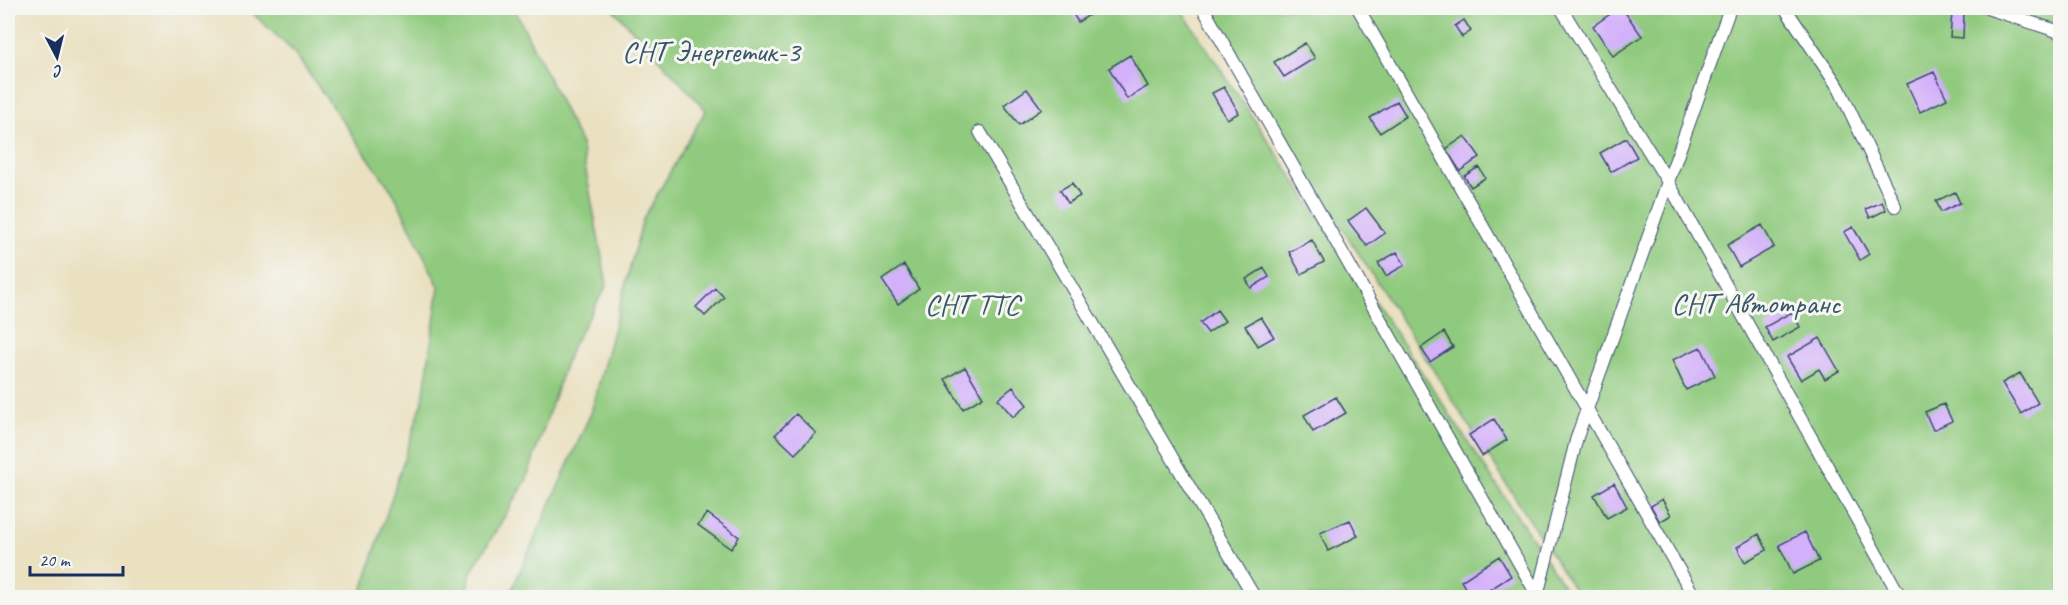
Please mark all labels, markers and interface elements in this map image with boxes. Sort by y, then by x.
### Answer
north arrow [27,27,87,87]
park label: СНТ Энергетик-3 [622,32,803,70]
text: С [51,60,64,82]
park label: СНТ Автотранс [1672,284,1841,322]
park label: СНТ ТТС [925,285,1023,323]
scale bar [30,539,123,577]
text: 20 m [39,549,72,571]

